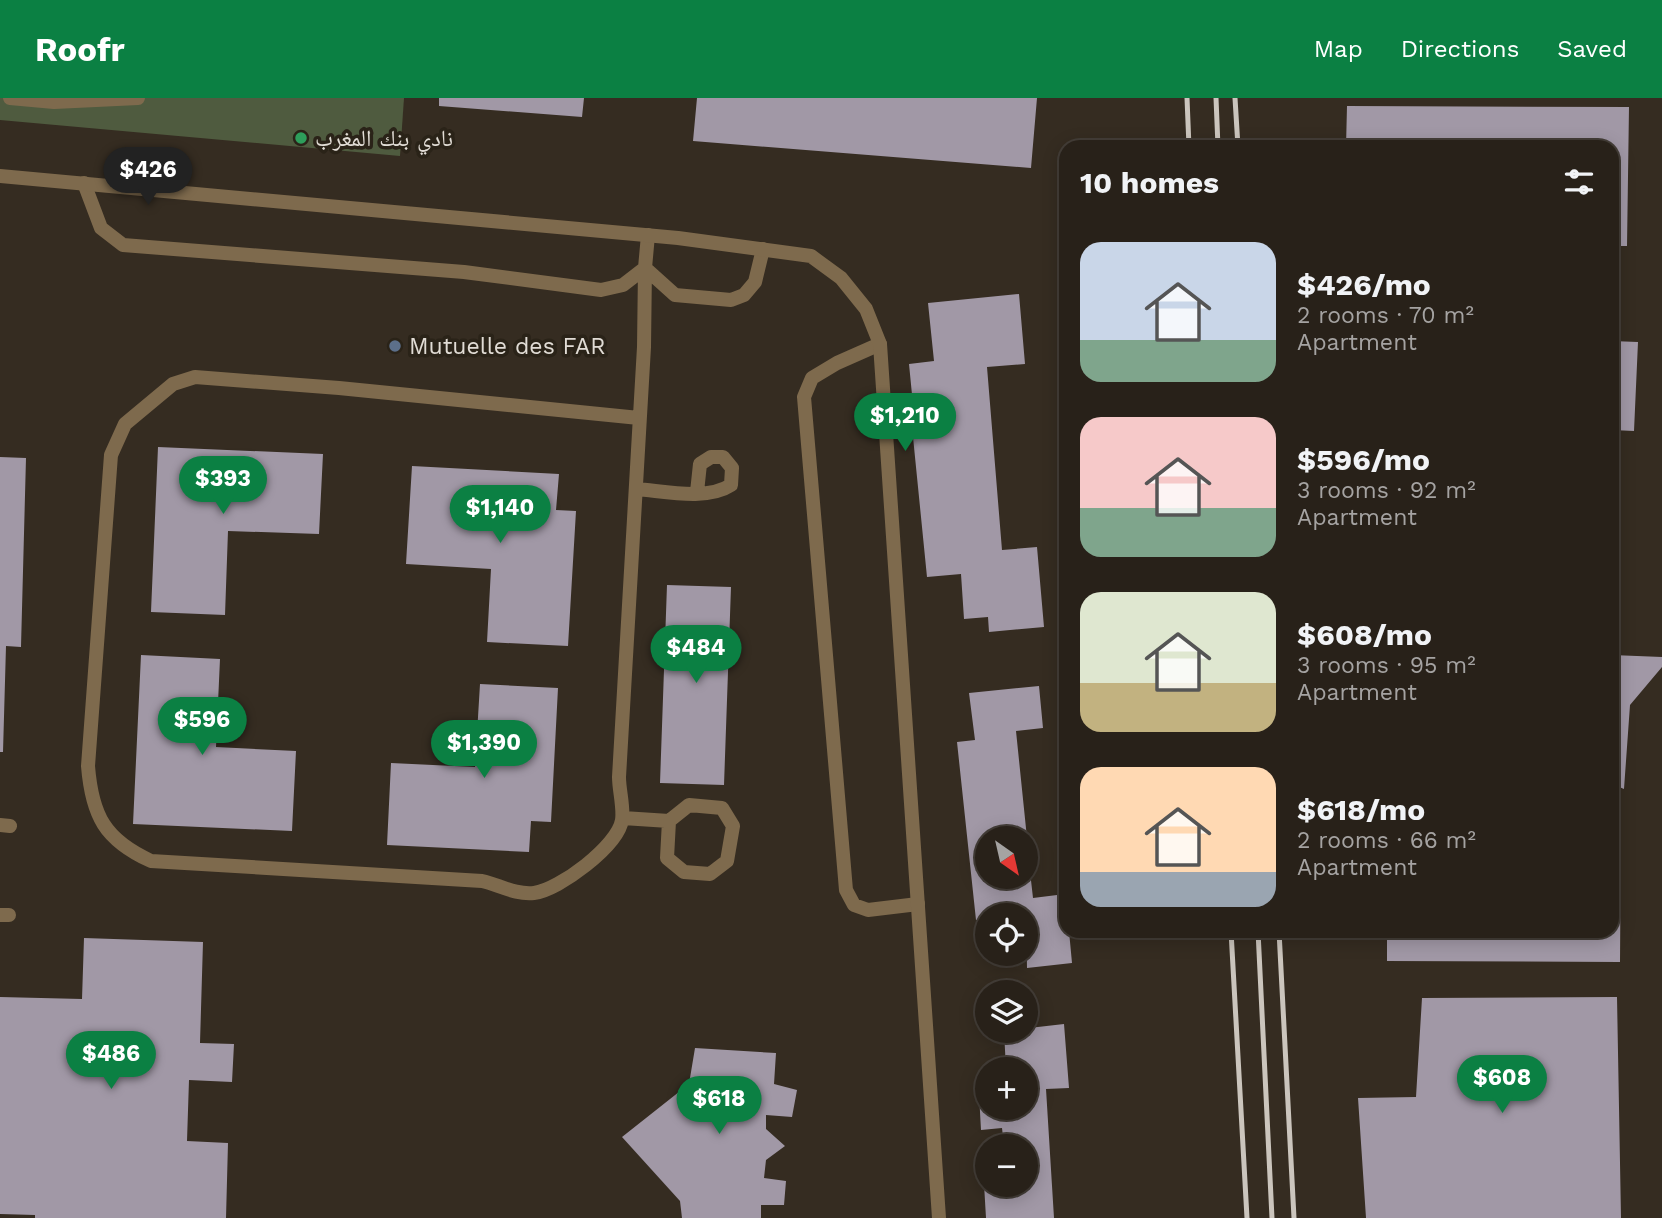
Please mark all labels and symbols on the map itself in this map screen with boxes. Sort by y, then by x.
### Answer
place label: نادي بنك المغرب [315,125,453,156]
marker: نادي بنك المغرب [293,130,309,146]
pin: $426 [107,148,189,207]
place label: Mutuelle des FAR [409,333,606,360]
marker: Mutuelle des FAR [387,338,403,354]
pin: $1,210 [848,394,962,453]
pin: $393 [182,456,264,516]
pin: $1,140 [443,486,557,545]
pin: $484 [655,626,737,685]
pin: $596 [161,698,243,757]
pin: $1,390 [427,720,541,780]
north arrow [975,826,1038,889]
pin: $486 [70,1032,152,1091]
pin: $608 [1461,1056,1543,1115]
pin: $618 [678,1076,760,1136]

